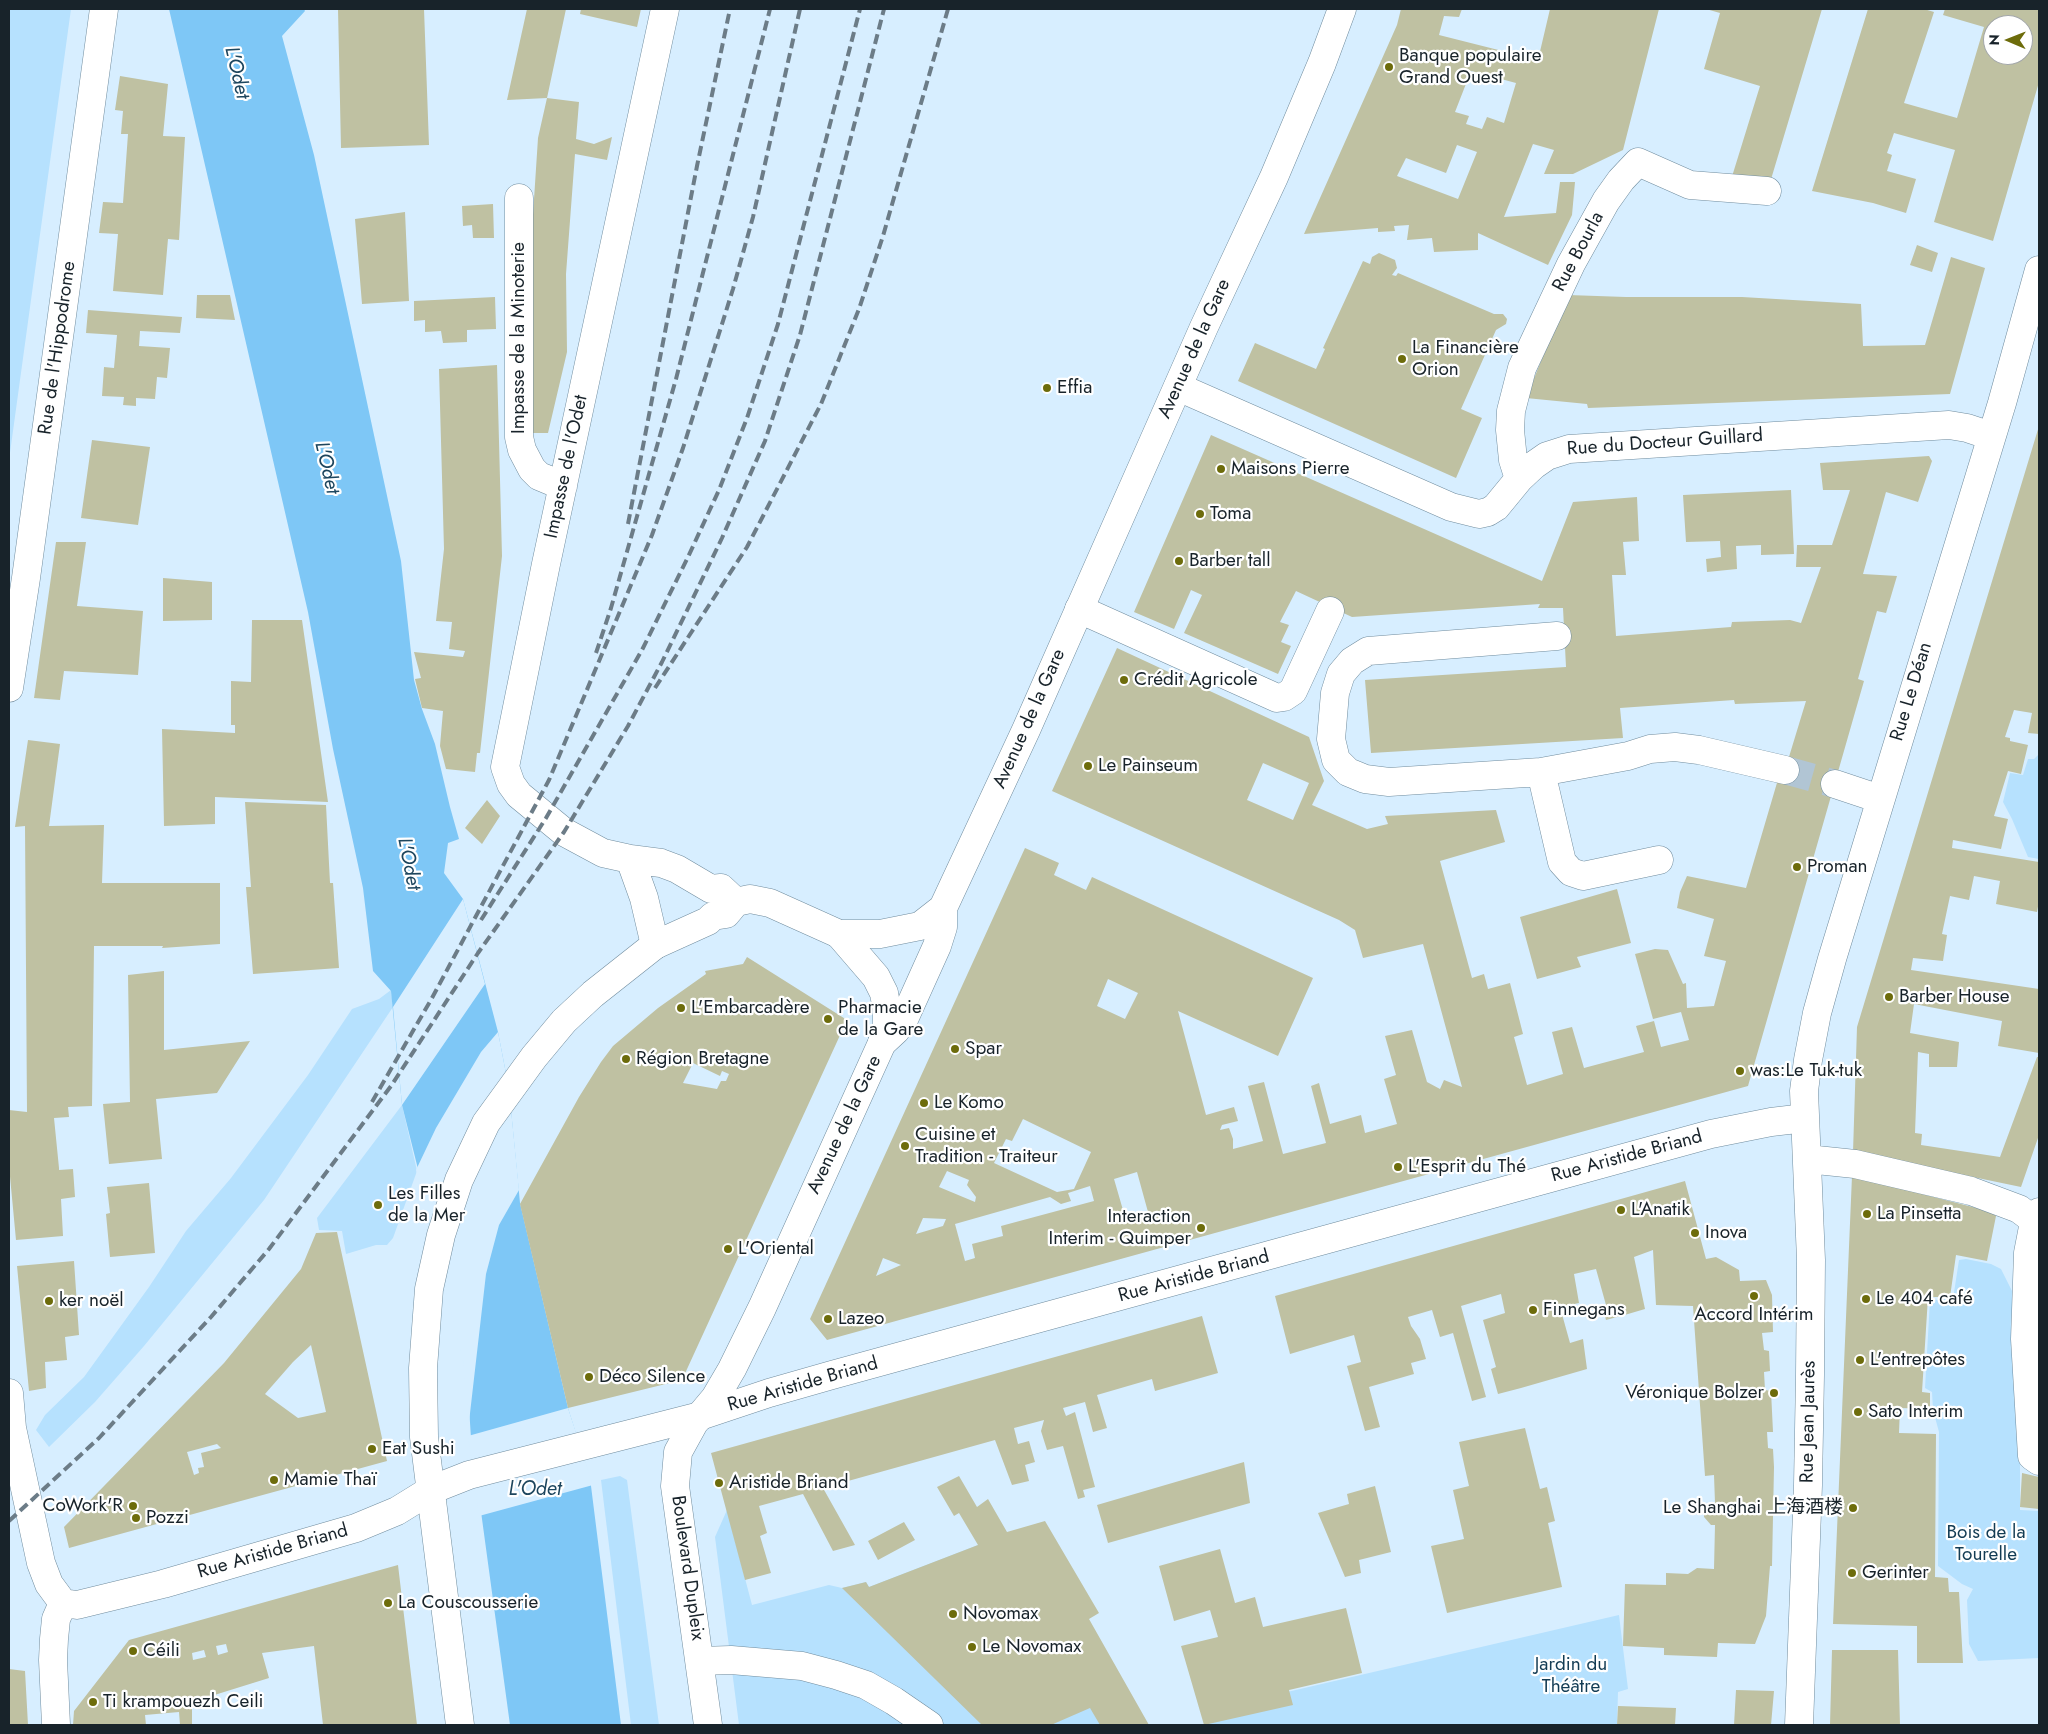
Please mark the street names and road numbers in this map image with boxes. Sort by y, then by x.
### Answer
street label: Rue Bourla [1548,208,1610,296]
street label: Impasse de la Minoterie [508,242,530,434]
street label: Rue de l'Hippodrome [35,260,81,436]
street label: Avenue de la Gare [1154,276,1236,422]
street label: Impasse de l'Odet [541,393,593,541]
street label: Rue du Docteur Guillard [1566,425,1764,461]
street label: Rue Le Déan [1886,640,1938,744]
street label: Avenue de la Gare [989,646,1071,792]
street label: Avenue de la Gare [803,1052,887,1198]
street label: Rue Aristide Briand [1549,1126,1705,1188]
street label: Rue Aristide Briand [1116,1246,1272,1308]
street label: Rue Aristide Briand [725,1353,881,1417]
street label: Rue Jean Jaurès [1797,1361,1821,1483]
street label: Boulevard Dupleix [666,1494,708,1642]
street label: Rue Aristide Briand [195,1520,351,1584]

